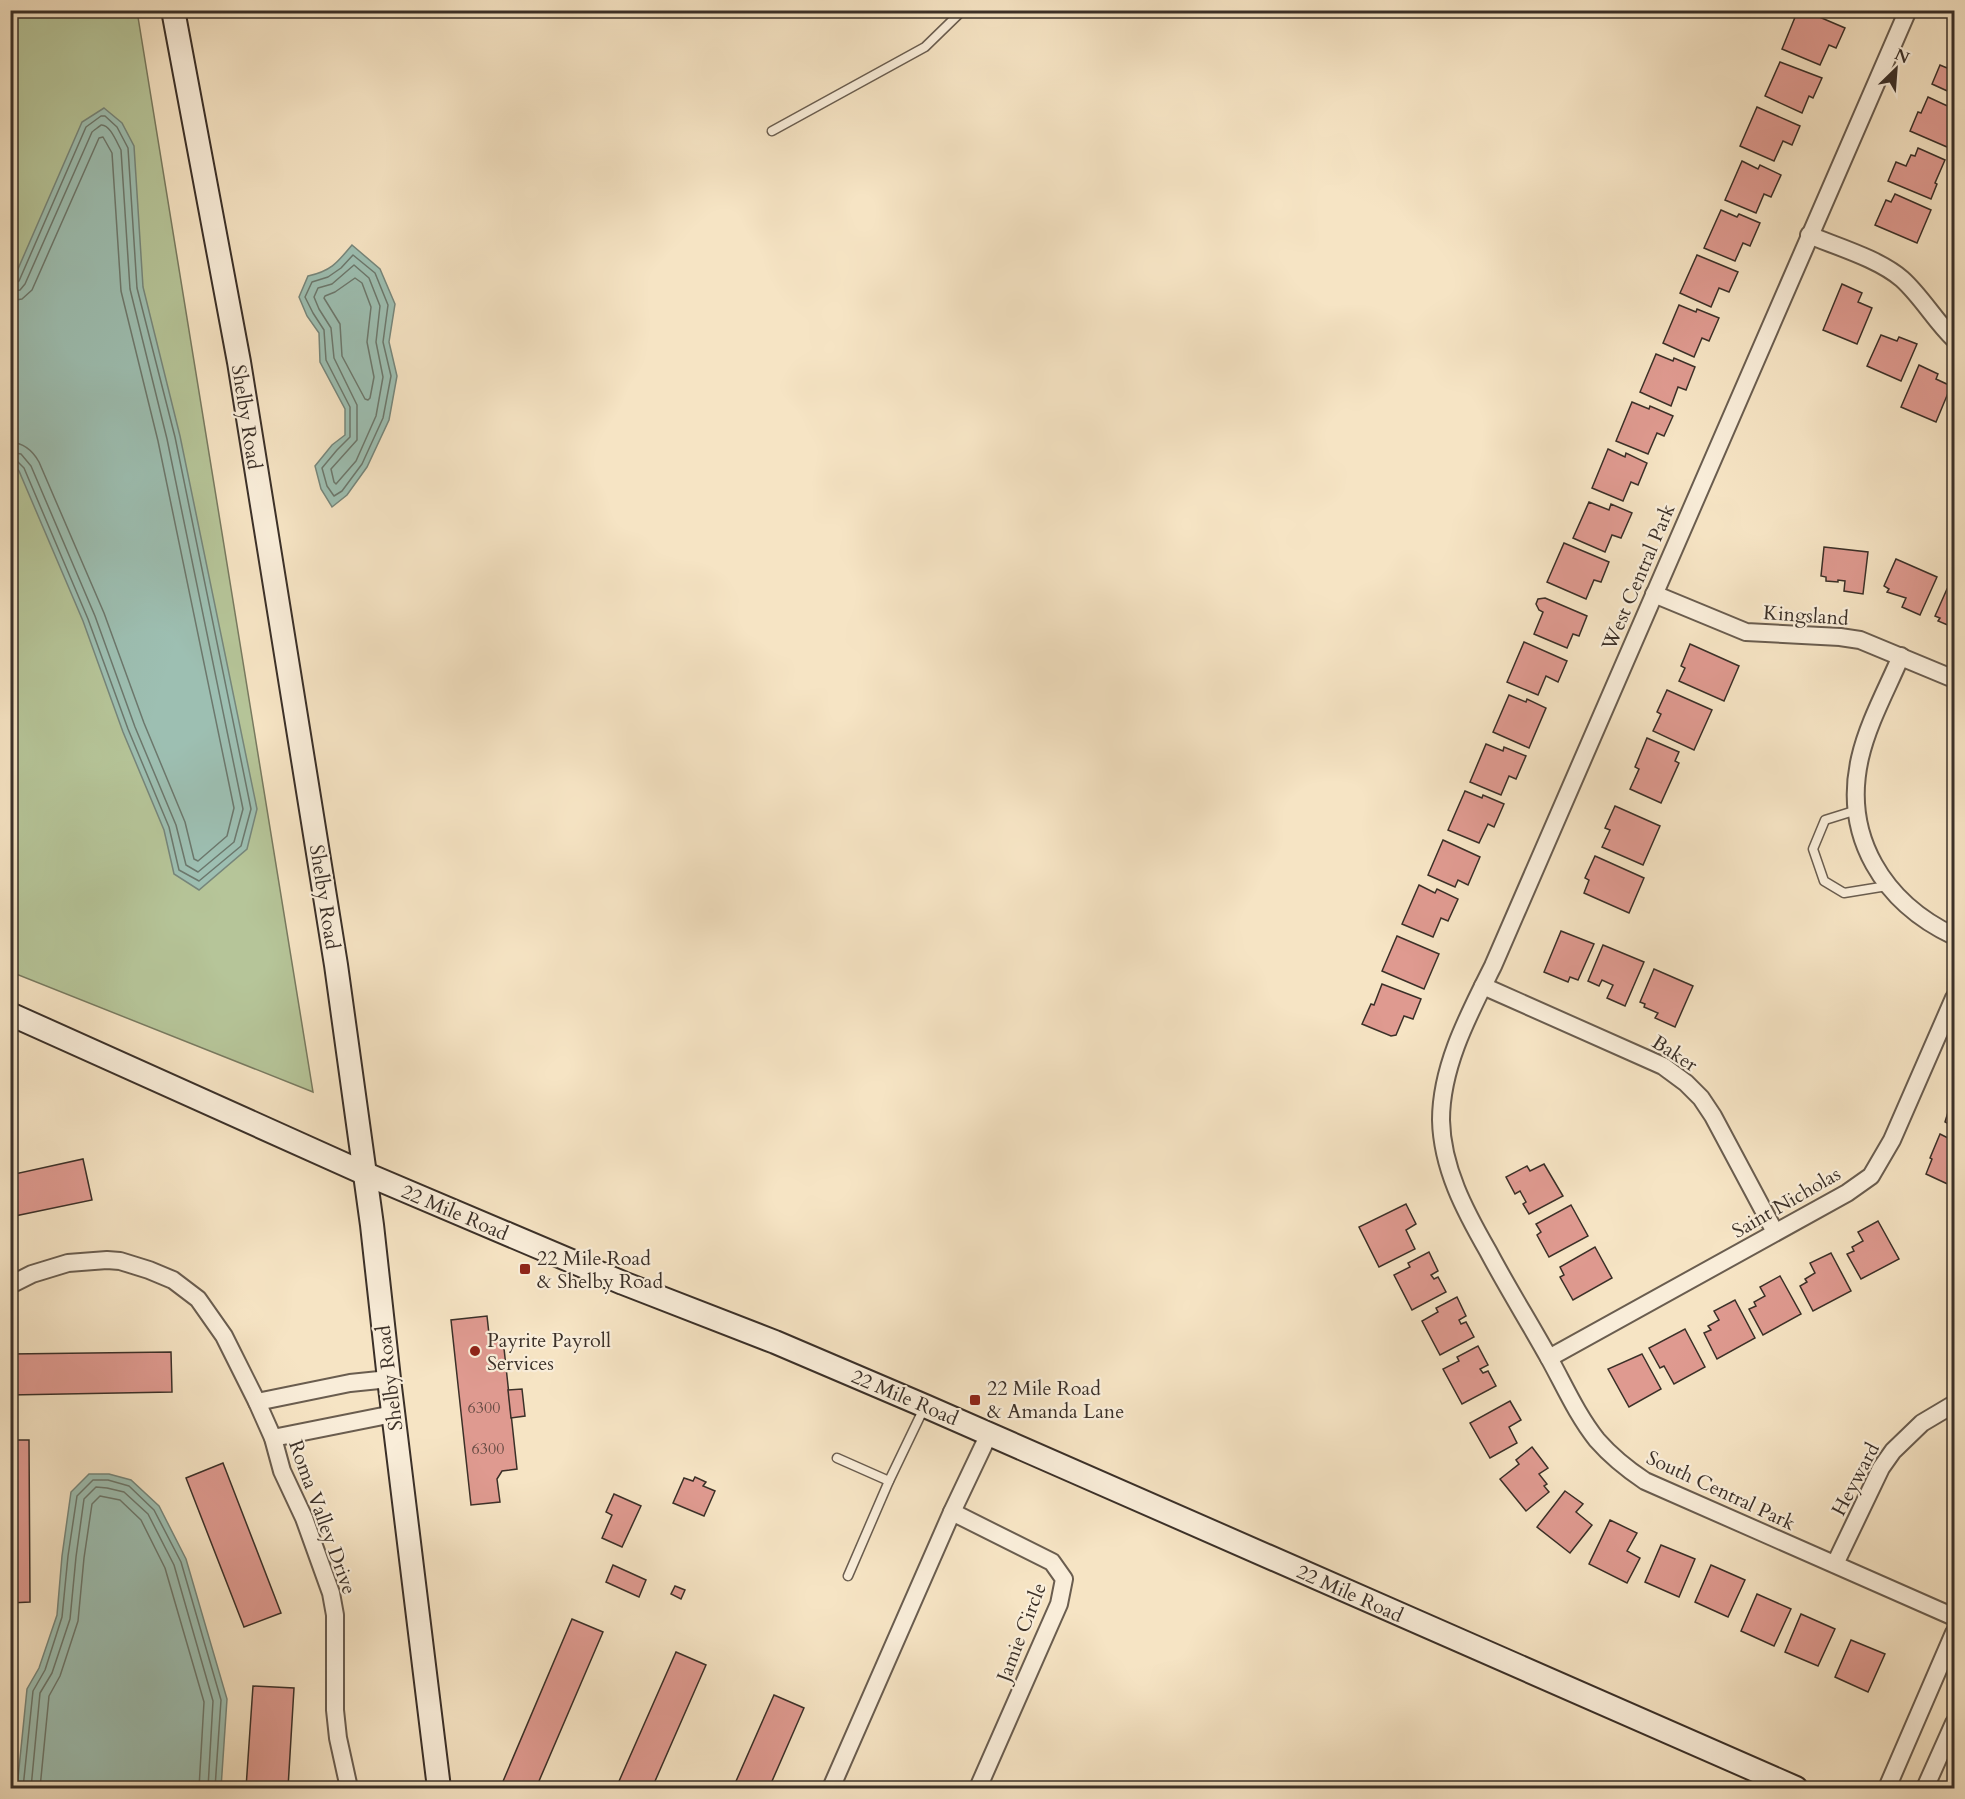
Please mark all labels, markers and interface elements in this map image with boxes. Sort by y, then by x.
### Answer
north arrow [1866,39,1926,99]
text: N [1891,43,1913,69]
street label: Shelby Road [225,363,268,472]
street label: West Central Park [1595,500,1682,655]
street label: Kingsland [1762,599,1850,632]
street label: Shelby Road [303,843,346,952]
street label: Baker [1647,1029,1703,1079]
street label: Saint Nicholas [1727,1160,1846,1244]
street label: 22 Mile Road [397,1178,513,1247]
place label: 22 Mile Road & Shelby Road [537,1245,663,1295]
marker: 22 Mile Road & Shelby Road [518,1262,532,1276]
street label: Shelby Road [370,1323,409,1432]
place label: Payrite Payroll Services [487,1327,611,1377]
marker: Payrite Payroll Services [468,1344,482,1358]
street label: 22 Mile Road [847,1363,963,1432]
place label: 22 Mile Road & Amanda Lane [987,1375,1124,1425]
marker: 22 Mile Road & Amanda Lane [968,1393,982,1407]
house number: 6300 [468,1397,500,1419]
street label: Roma Valley Drive [282,1436,363,1598]
house number: 6300 [472,1438,504,1460]
street label: Heyward [1825,1438,1886,1520]
street label: South Central Park [1642,1444,1800,1537]
street label: 22 Mile Road [1292,1558,1408,1629]
street label: Jamie Circle [989,1579,1053,1688]

